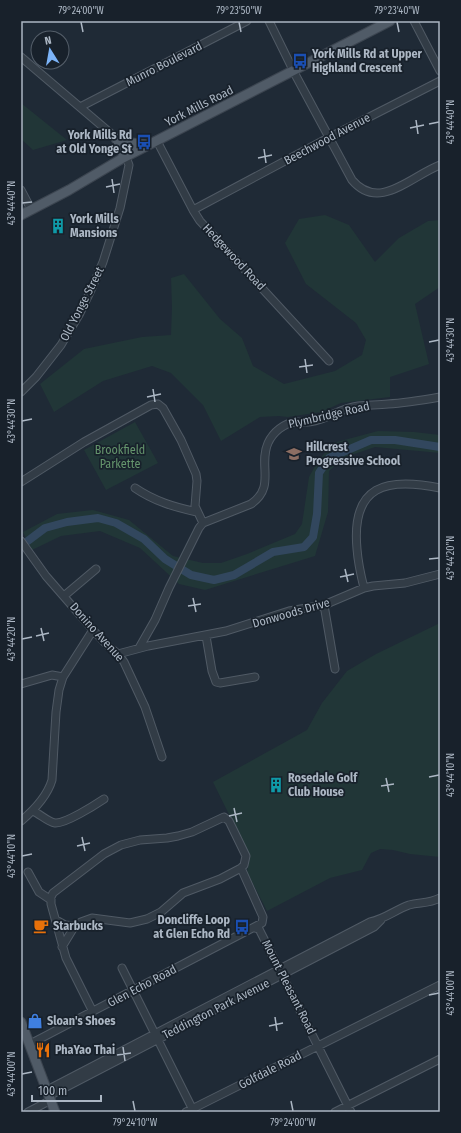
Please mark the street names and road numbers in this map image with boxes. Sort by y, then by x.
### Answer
street label: Munro Boulevard [124,39,204,89]
street label: York Mills Road [162,83,236,129]
street label: Beechwood Avenue [281,110,373,168]
street label: Hedgewood Road [200,221,268,293]
street label: Old Yonge Street [57,264,107,343]
street label: Plymbridge Road [287,399,371,431]
street label: Donwoods Drive [251,595,331,631]
street label: Donino Avenue [67,600,127,664]
street label: Mount Pleasant Road [259,938,319,1036]
street label: Glen Echo Road [105,962,179,1010]
street label: Teddington Park Avenue [160,976,272,1042]
street label: Golfdale Road [236,1048,304,1092]

